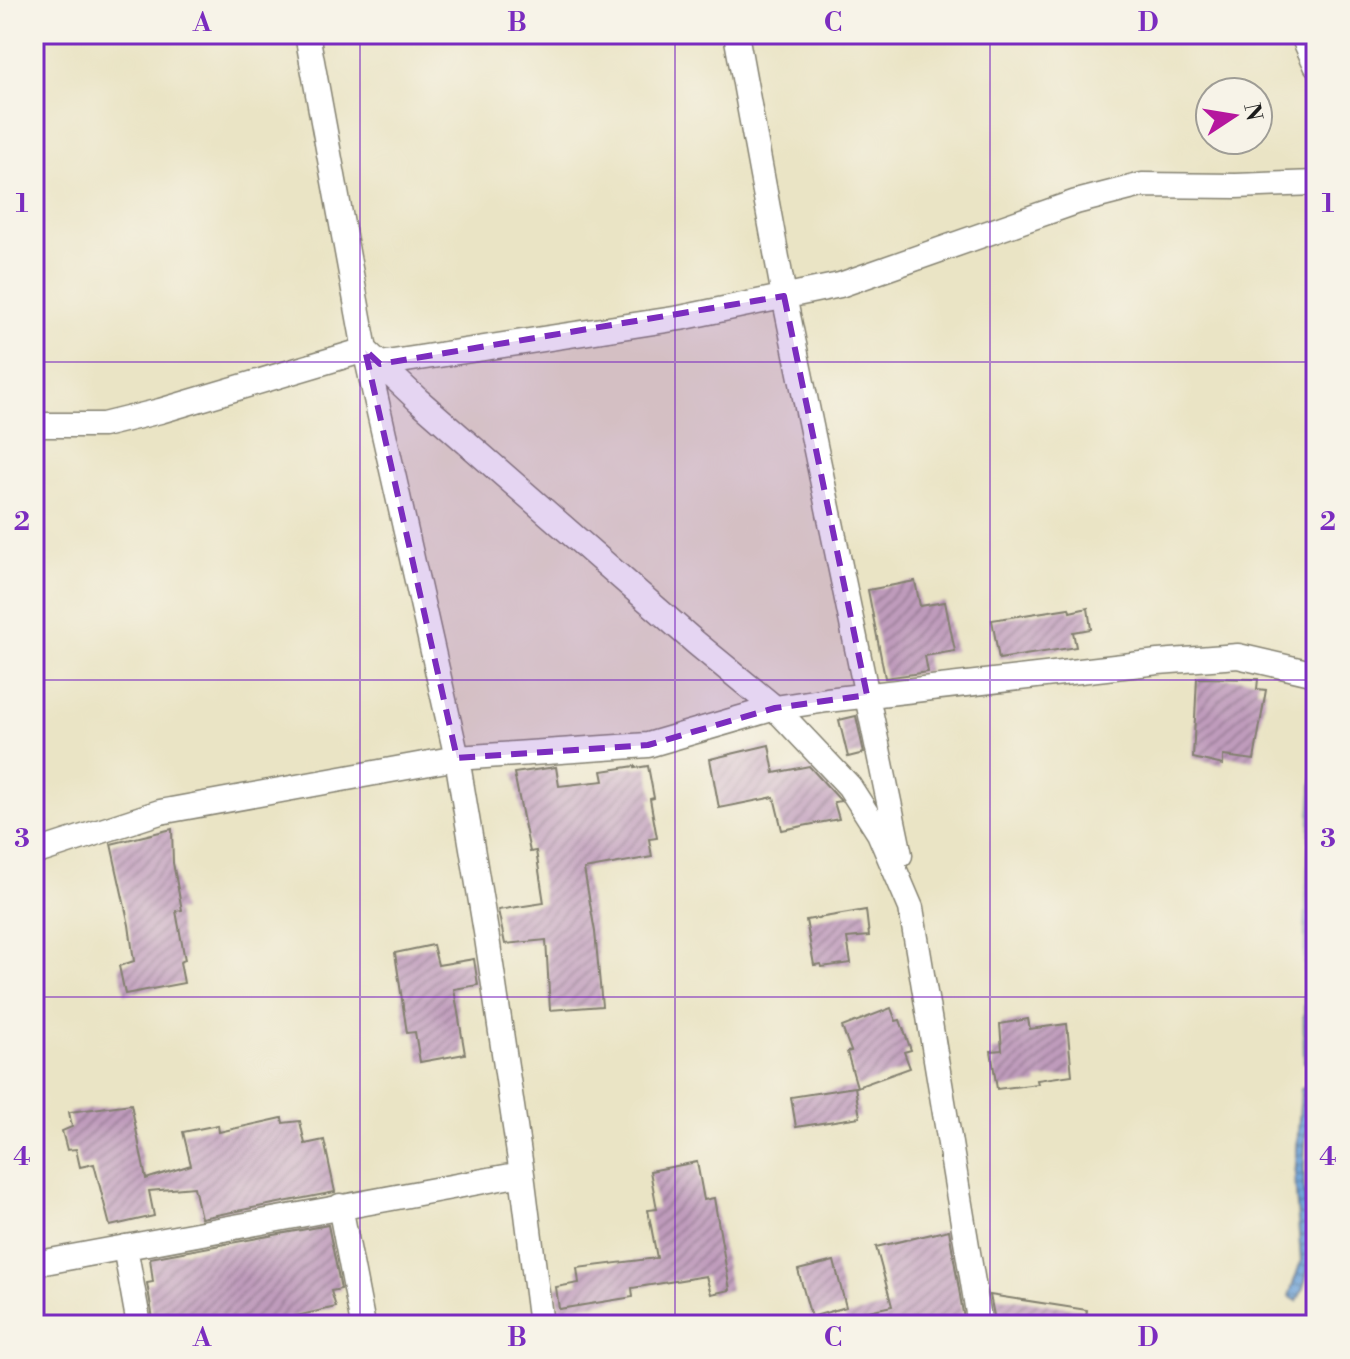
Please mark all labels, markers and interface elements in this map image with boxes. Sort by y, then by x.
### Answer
text: A [192,7,212,39]
text: B [507,7,527,39]
text: C [824,7,842,39]
text: D [1138,7,1158,39]
north arrow [1194,76,1274,156]
text: N [1237,101,1267,124]
text: 1 [16,188,29,220]
text: 1 [1322,188,1335,220]
text: 2 [14,506,30,538]
text: 2 [1320,506,1336,538]
text: 3 [14,823,30,855]
text: 3 [1320,823,1336,855]
text: 4 [13,1141,31,1173]
text: 4 [1319,1141,1337,1173]
text: A [192,1322,212,1354]
text: B [507,1322,527,1354]
text: C [824,1322,842,1354]
text: D [1138,1322,1158,1354]

